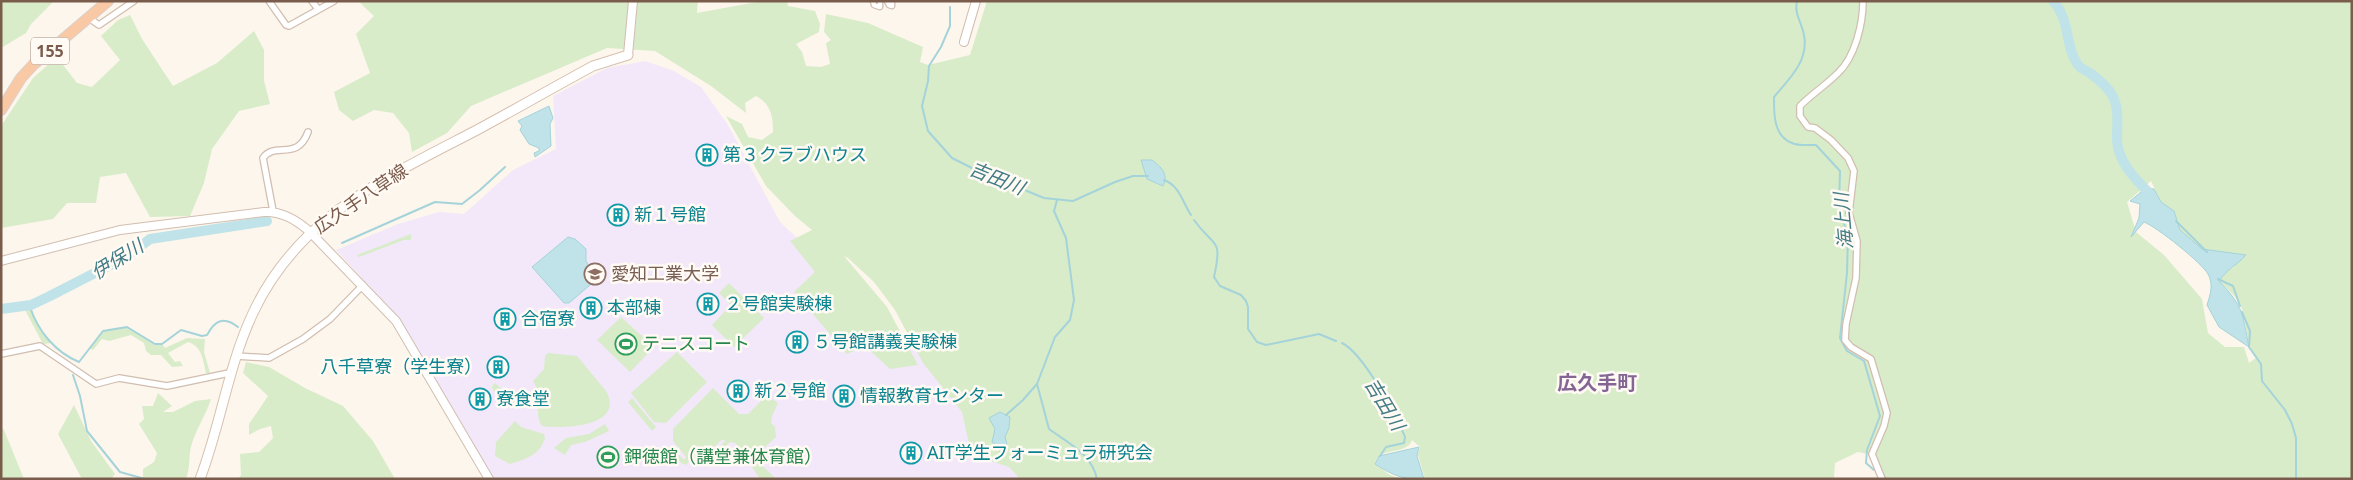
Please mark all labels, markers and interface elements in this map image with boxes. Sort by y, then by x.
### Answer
road number: 155 [31,37,69,64]
place label: 第３クラブハウス [723,142,867,166]
building icon: 第３クラブハウス [695,143,719,167]
water label: 吉田川 [966,155,1030,201]
street label: 広久手八草線 [309,158,412,238]
water label: 海上川 [1827,189,1858,251]
place label: 新１号館 [634,202,706,226]
building icon: 新１号館 [606,203,630,227]
water label: 伊保川 [86,232,150,285]
place label: 愛知工業大学 [611,261,719,285]
school or university icon: 愛知工業大学 [583,262,607,286]
place label: ２号館実験棟 [724,291,832,315]
building icon: ２号館実験棟 [696,292,720,316]
place label: 本部棟 [607,295,661,319]
building icon: 本部棟 [579,296,603,320]
place label: 合宿寮 [521,306,575,330]
building icon: 合宿寮 [493,307,517,331]
place label: ５号館講義実験棟 [813,329,957,353]
building icon: ５号館講義実験棟 [785,330,809,354]
place label: テニスコート [642,331,750,355]
sports icon: テニスコート [614,332,638,356]
place label: 八千草寮（学生寮） [320,354,482,378]
building icon: 八千草寮（学生寮） [486,355,510,379]
district label: 広久手町 [1557,369,1637,396]
water label: 吉田川 [1359,373,1412,437]
place label: 新２号館 [754,378,826,402]
building icon: 新２号館 [726,379,750,403]
place label: 情報教育センター [860,383,1004,407]
building icon: 情報教育センター [832,384,856,408]
place label: 寮食堂 [496,386,550,410]
building icon: 寮食堂 [468,387,492,411]
place label: AIT学生フォーミュラ研究会 [927,440,1153,464]
building icon: AIT学生フォーミュラ研究会 [899,441,923,465]
place label: 鉀徳館（講堂兼体育館） [624,444,822,468]
sports icon: 鉀徳館（講堂兼体育館） [596,445,620,469]

